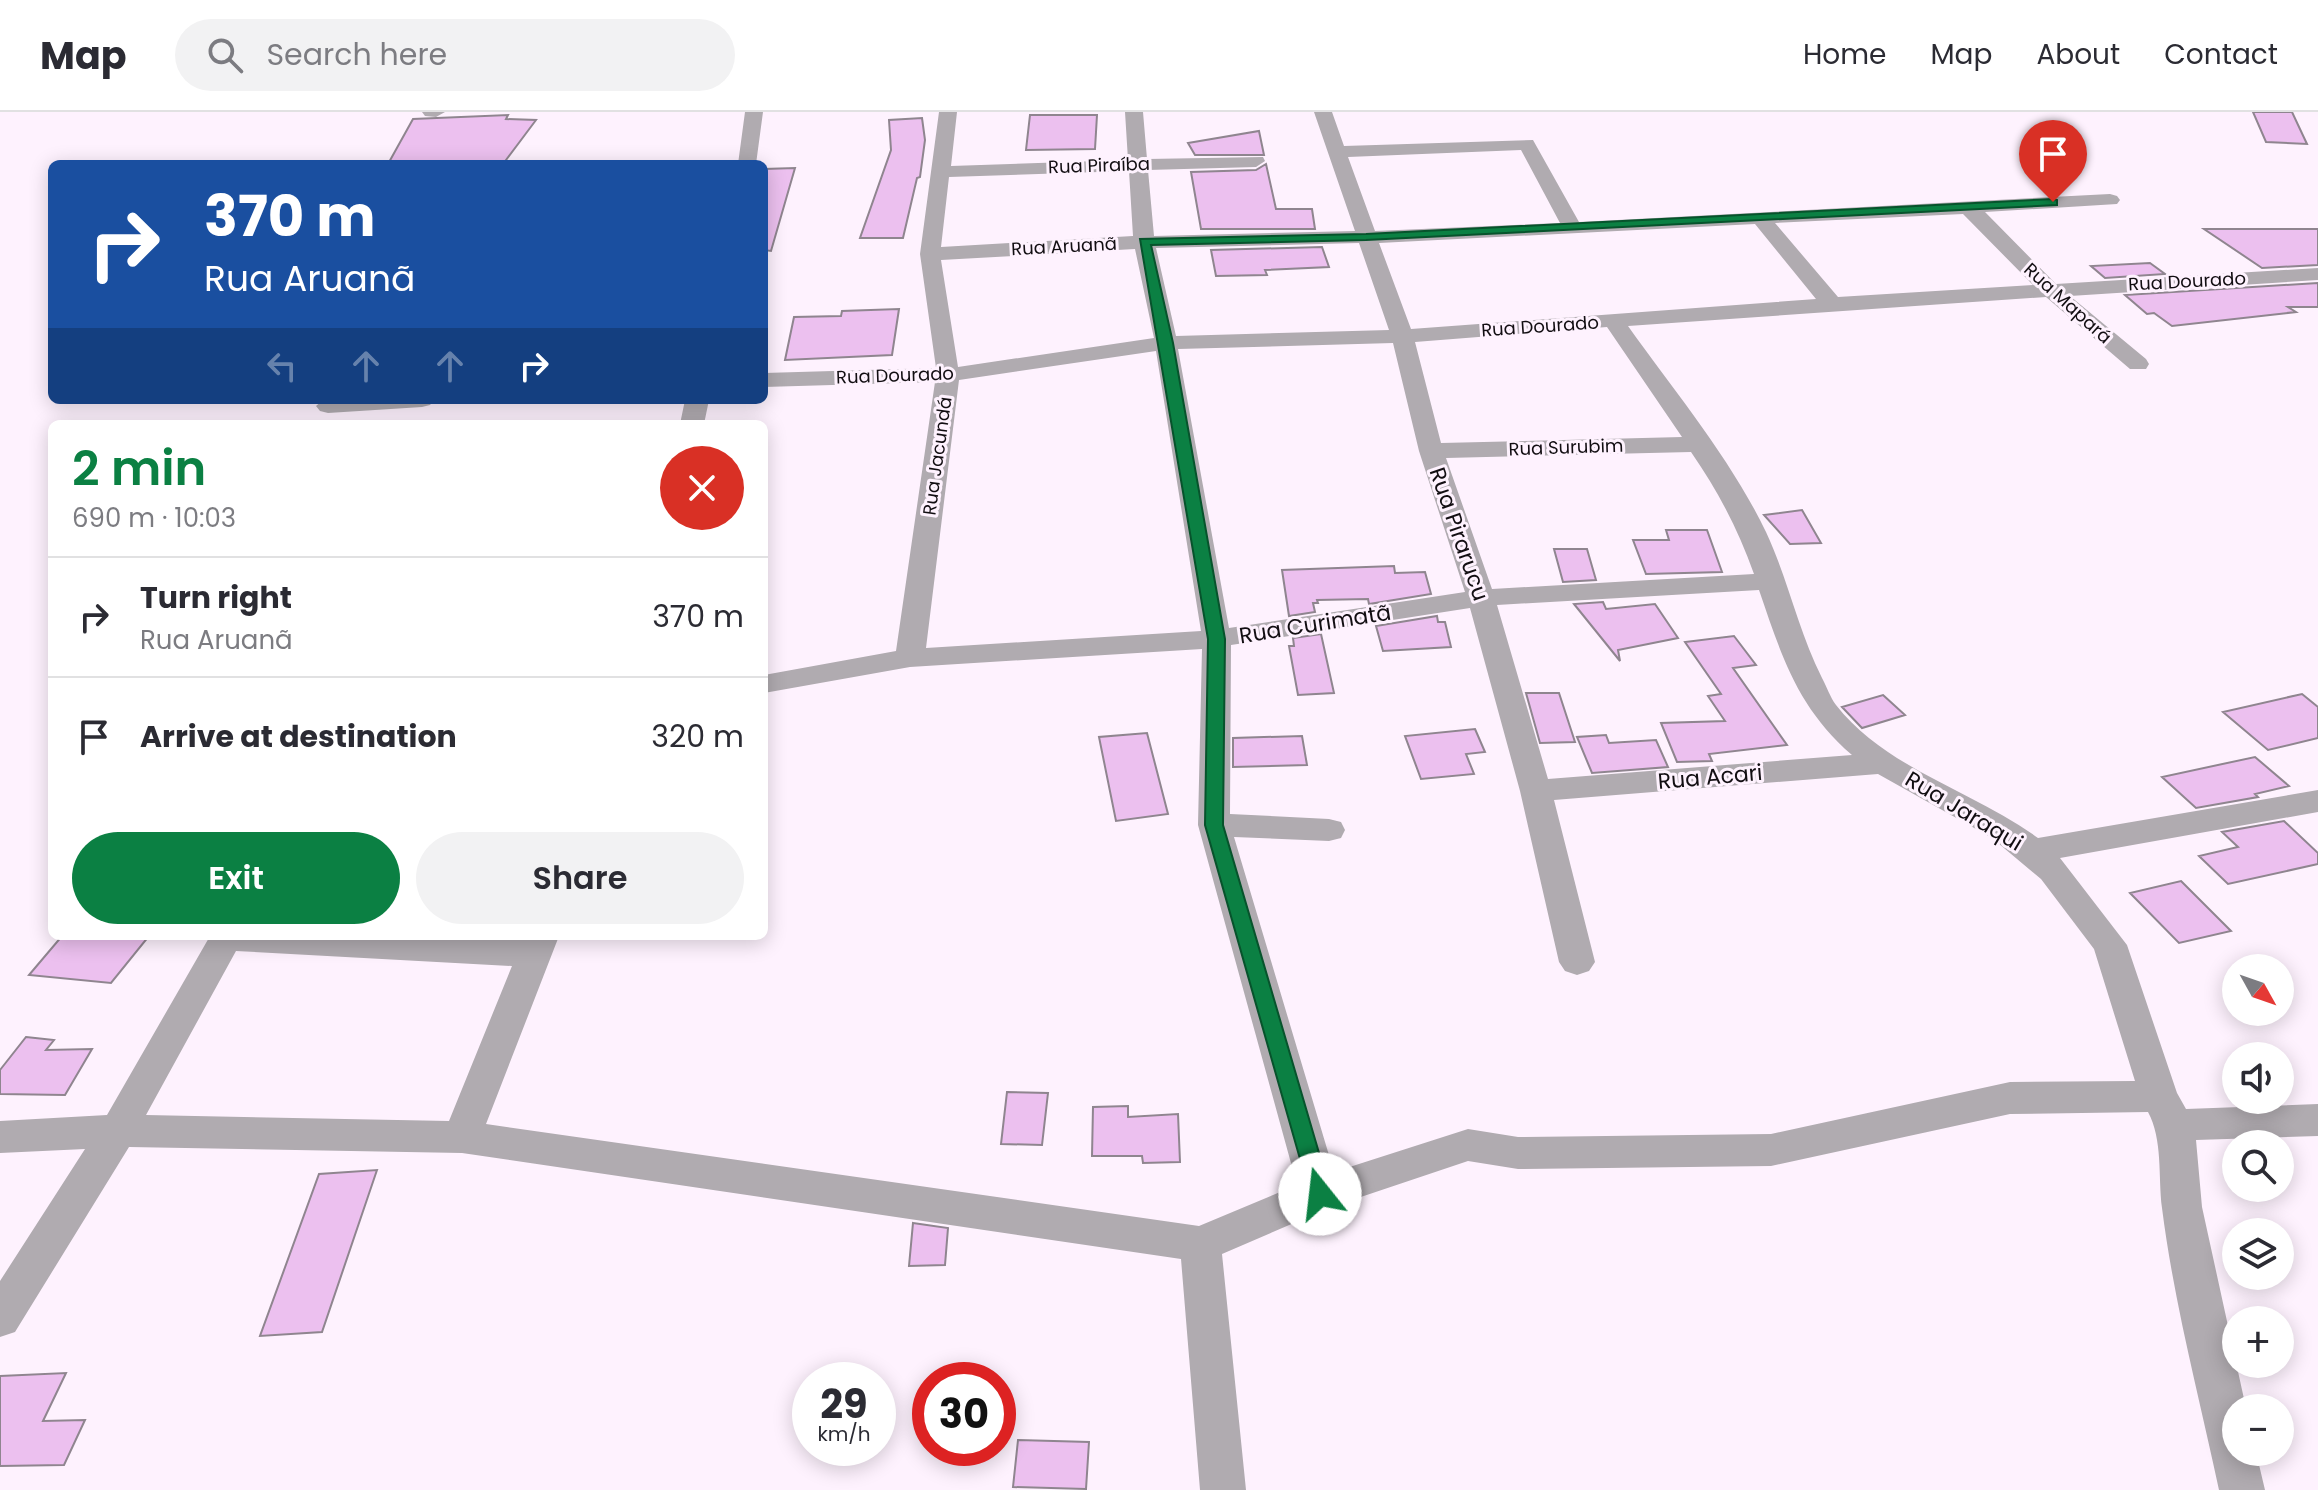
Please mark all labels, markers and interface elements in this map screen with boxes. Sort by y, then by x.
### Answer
search box [175,19,735,91]
text: Map [40,29,127,82]
icon: search [203,33,247,77]
text: Search here [267,33,447,76]
text: Home [1803,35,1886,74]
text: Map [1930,35,1992,74]
text: About [2036,35,2120,74]
text: Contact [2164,35,2278,74]
pin [2019,120,2087,202]
icon: arrive [2031,132,2075,176]
street label: Rua Piraíba [1048,151,1150,179]
text: 370 m [204,177,376,256]
icon: right [72,192,176,296]
street label: Rua Aruanã [1011,231,1117,261]
text: Rua Aruanã [204,253,415,304]
street label: Rua Mapará [2019,257,2117,349]
street label: Rua Dourado [2128,265,2246,297]
street label: Rua Dourado [1480,309,1600,343]
icon: left [260,344,304,388]
icon: ahead [344,344,388,388]
icon: ahead [428,344,472,388]
icon: right [512,344,556,388]
street label: Rua Dourado [836,360,954,390]
street label: Rua Jacundá [916,395,958,517]
street label: Rua Surubim [1508,433,1624,461]
text: 2 min [72,435,206,502]
button: close [660,446,744,530]
street label: Rua Pirarucu [1422,463,1496,605]
text: 690 m · 10:03 [72,500,236,536]
text: Turn right [140,576,292,619]
icon: right [72,595,116,639]
text: 370 m [652,595,744,638]
street label: Rua Curimatã [1237,597,1393,651]
text: Rua Aruanã [140,622,293,658]
icon: arrive [72,715,116,759]
text: Arrive at destination [140,715,457,758]
text: 320 m [651,715,744,758]
street label: Rua Acari [1656,757,1764,797]
street label: Rua Jaraqui [1899,764,2029,858]
button: Exit [72,832,400,924]
button: Share [416,832,744,924]
north arrow [2222,954,2294,1026]
map controls [2222,954,2294,1466]
button: sound [2222,1042,2294,1114]
button: search [2222,1130,2294,1202]
position arrow [1278,1152,1362,1236]
button: layers [2222,1218,2294,1290]
button: + [2222,1306,2294,1378]
speed limit sign: 30 [912,1362,1016,1466]
text: 29 [820,1376,868,1432]
button: − [2222,1394,2294,1466]
text: km/h [817,1420,871,1448]

